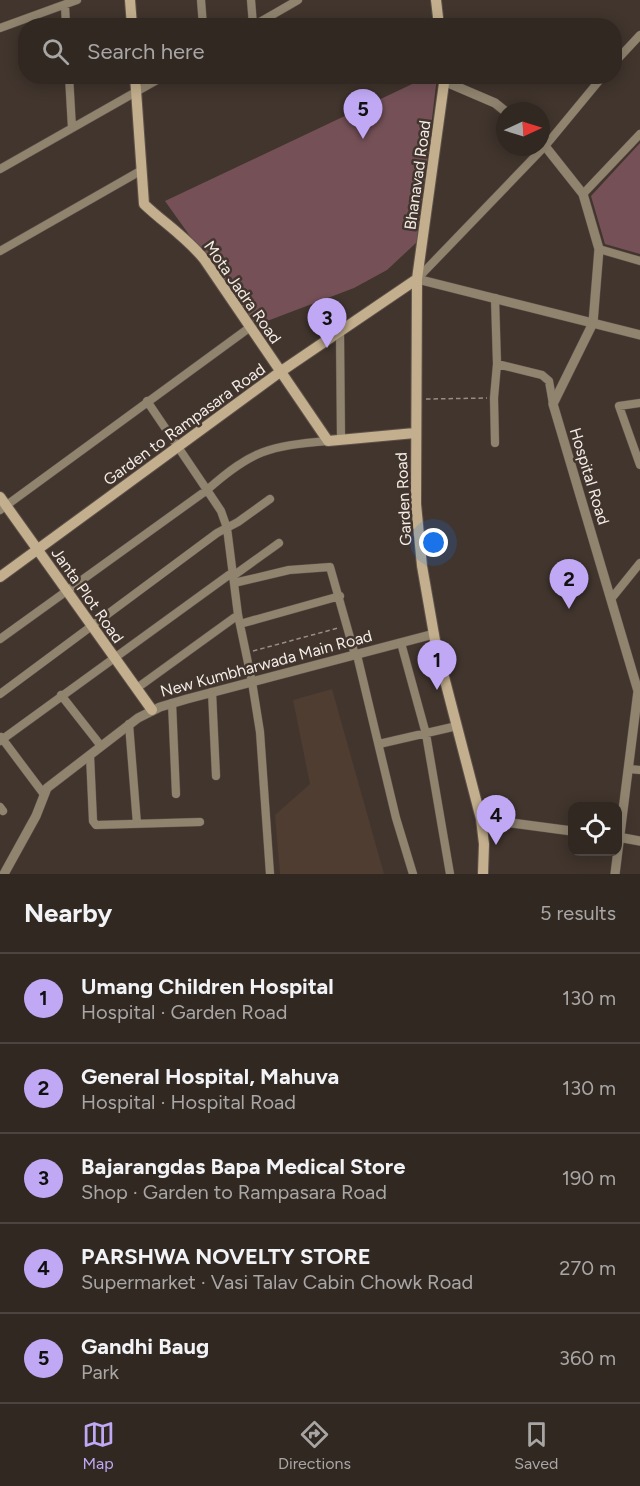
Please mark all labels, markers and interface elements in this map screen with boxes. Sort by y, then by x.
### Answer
search box [18,18,622,84]
icon: search [39,35,72,68]
text: Search here [87,38,205,65]
pin: 5 [344,90,382,139]
north arrow [496,102,550,156]
street label: Bhanavad Road [400,119,435,231]
street label: Mota Jadra Road [200,237,285,347]
pin: 3 [308,298,346,348]
street label: Garden to Rampasara Road [100,359,269,490]
street label: Hospital Road [566,425,613,527]
street label: Garden Road [392,452,415,546]
your location [419,528,448,557]
street label: Janta Plot Road [48,544,128,647]
pin: 2 [550,560,588,609]
street label: New Kumbharwada Main Road [158,626,374,701]
pin: 1 [418,640,456,690]
pin: 4 [476,796,516,845]
map controls [568,802,622,856]
button: locate [568,802,622,856]
text: Nearby [24,897,112,929]
text: 5 results [540,901,616,925]
text: Umang Children Hospital [81,973,334,1000]
text: 1 [39,986,48,1010]
text: 130 m [562,986,616,1010]
text: Hospital · Garden Road [81,1000,287,1024]
text: General Hospital, Mahuva [81,1063,339,1090]
text: 2 [38,1076,49,1100]
text: 130 m [562,1076,616,1100]
text: Hospital · Hospital Road [81,1090,296,1114]
text: Bajarangdas Bapa Medical Store [81,1153,405,1180]
text: 3 [38,1166,49,1190]
text: 190 m [562,1166,616,1190]
text: Shop · Garden to Rampasara Road [81,1180,387,1204]
text: PARSHWA NOVELTY STORE [81,1243,371,1270]
text: 4 [37,1256,50,1280]
text: 270 m [559,1256,616,1280]
text: Supermarket · Vasi Talav Cabin Chowk Road [81,1270,473,1294]
text: Gandhi Baug [81,1333,209,1360]
text: 5 [38,1346,49,1370]
text: 360 m [559,1346,616,1370]
text: Park [81,1360,119,1384]
tab: Map [82,1418,115,1473]
tab: Directions [278,1418,351,1473]
tab: Saved [514,1418,558,1473]

